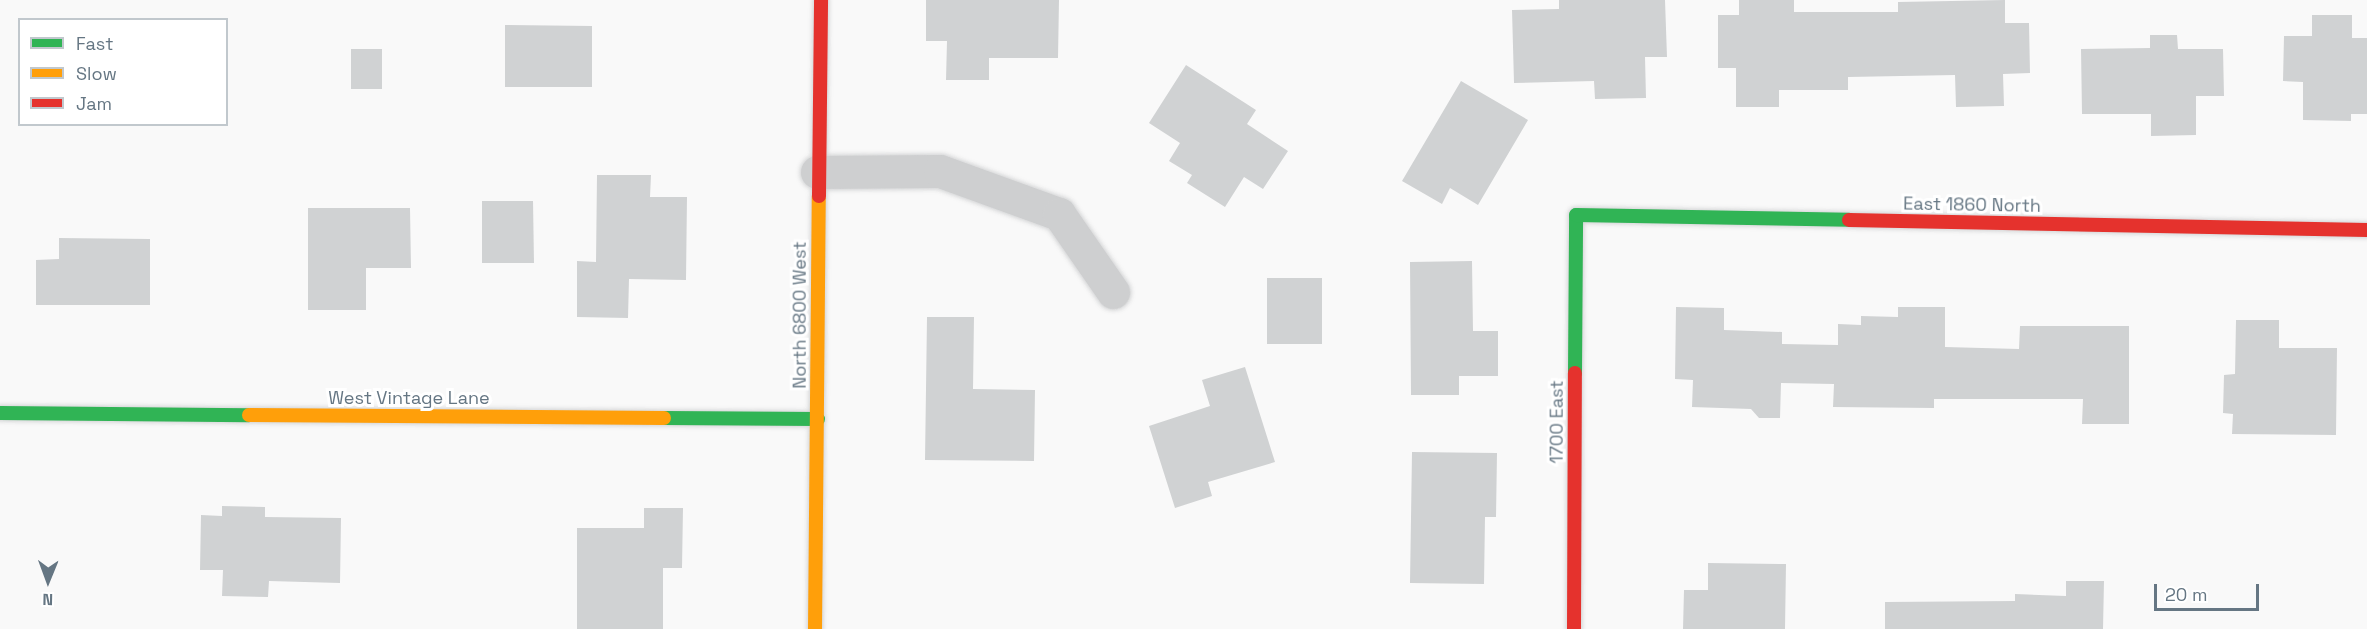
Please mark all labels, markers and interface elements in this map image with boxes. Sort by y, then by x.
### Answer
legend [18,18,228,126]
text: Fast [76,32,113,55]
text: Slow [76,62,117,85]
text: Jam [76,92,112,115]
street label: East 1860 North [1903,193,2041,217]
street label: North 6800 West [789,241,811,389]
street label: 1700 East [1546,380,1568,464]
street label: West Vintage Lane [328,387,490,409]
north arrow [18,551,78,611]
scale bar [2157,572,2262,610]
text: 20 m [2165,583,2208,606]
text: N [42,589,53,610]

